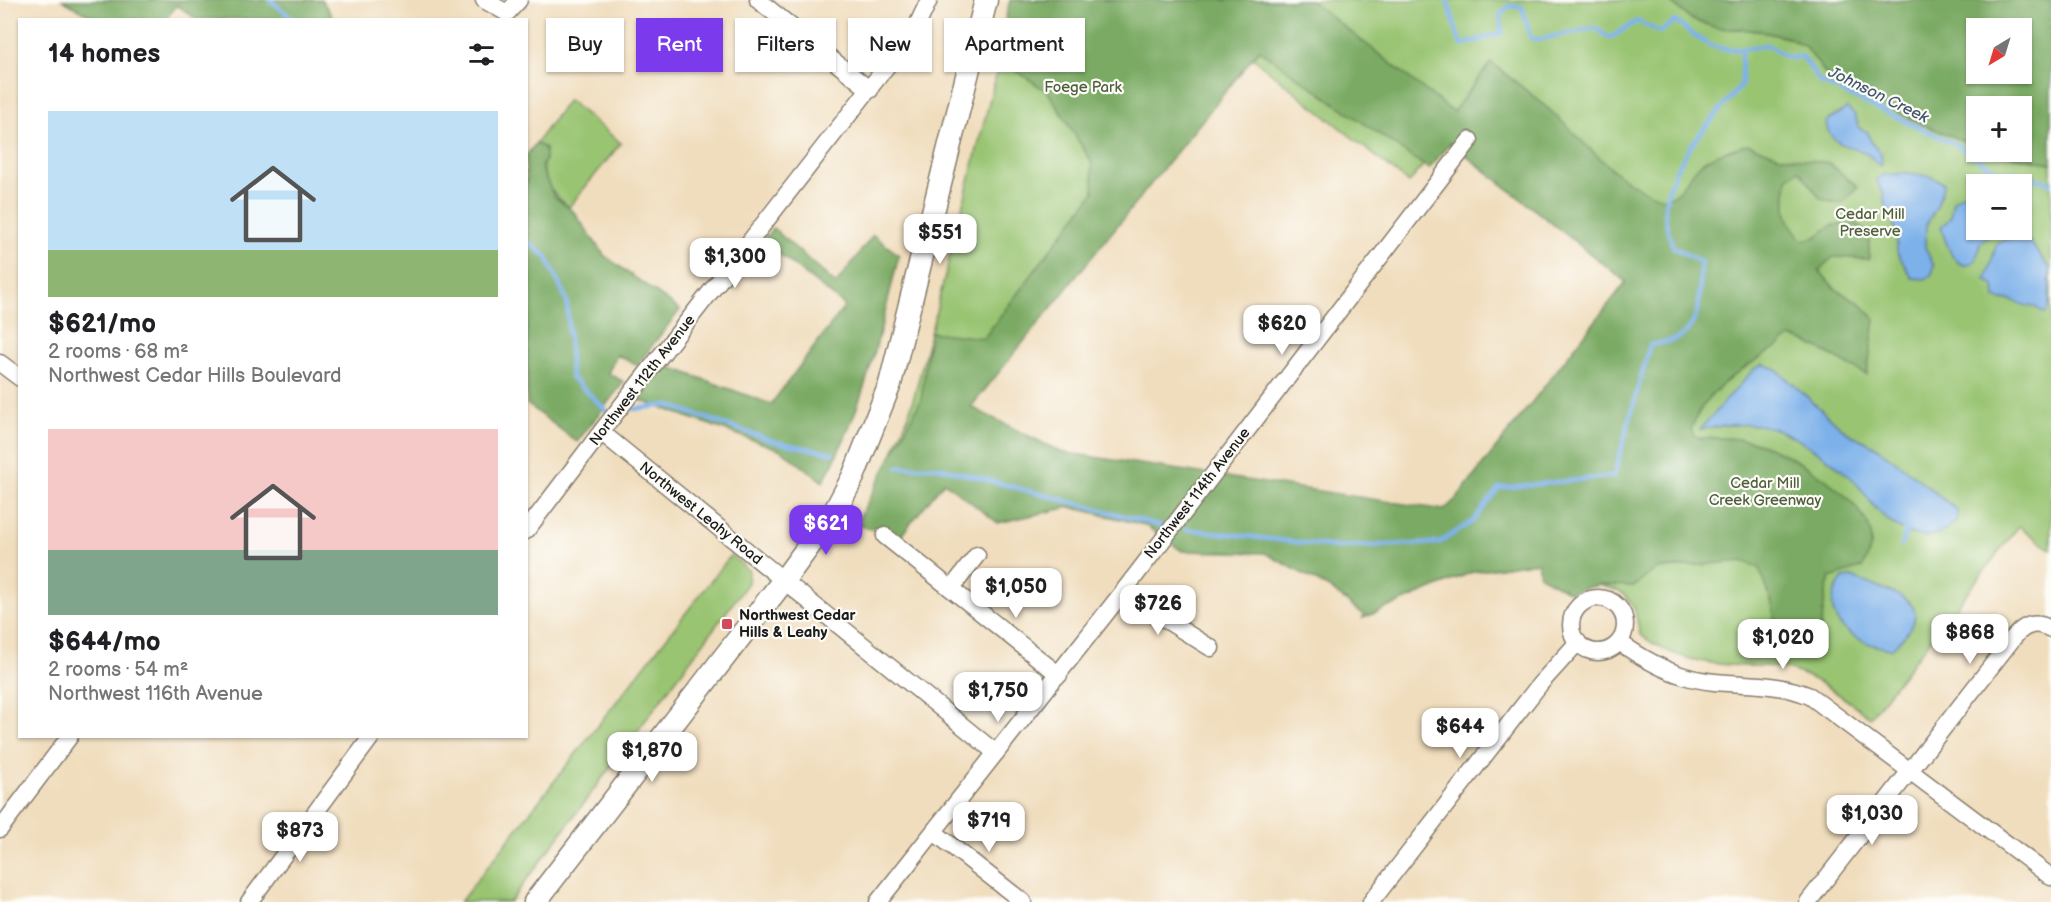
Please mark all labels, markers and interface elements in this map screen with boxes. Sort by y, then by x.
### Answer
chip: Buy [546,18,624,72]
chip: Rent [636,18,723,72]
chip: Filters [735,18,836,72]
chip: New [848,18,932,72]
chip: Apartment [944,18,1085,72]
north arrow [1966,18,2032,84]
map controls [1966,18,2032,240]
icon: filters [465,38,498,71]
text: 14 homes [48,39,160,70]
water label: Johnson Creek [1824,62,1933,128]
park label: Foege Park [1044,78,1122,97]
button: + [1966,96,2032,162]
icon: home [219,150,327,258]
button: − [1966,174,2032,240]
park label: Cedar Mill Preserve [1835,205,1905,241]
pin: $551 [904,214,976,265]
text: $551 [918,221,962,245]
pin: $1,300 [686,238,784,289]
text: $1,300 [704,245,766,269]
pin: $620 [1246,305,1318,356]
text: $621/mo [48,309,156,340]
street label: Northwest 112th Avenue [585,311,699,450]
text: $620 [1257,312,1307,336]
text: 2 rooms · 68 m² [48,340,189,364]
text: Northwest Cedar Hills Boulevard [48,364,342,388]
street label: Northwest 114th Avenue [1140,424,1255,563]
street label: Northwest Leahy Road [635,458,766,569]
icon: home [219,468,327,576]
park label: Cedar Mill Creek Greenway [1709,474,1822,510]
pin: $621 [790,505,862,556]
text: $621 [803,512,849,536]
pin: $1,050 [967,568,1065,619]
text: $1,050 [985,575,1047,599]
pin: $726 [1122,585,1194,636]
text: $726 [1134,592,1182,616]
place label: Northwest Cedar Hills & Leahy [739,606,857,642]
pin: $868 [1934,614,2006,665]
marker: Northwest Cedar Hills & Leahy [720,617,734,631]
pin: $1,020 [1734,619,1832,670]
text: $868 [1945,621,1995,645]
text: $1,020 [1752,626,1814,650]
text: $644/mo [48,627,161,658]
text: 2 rooms · 54 m² [48,658,188,682]
pin: $1,750 [949,672,1047,723]
text: $1,750 [967,679,1029,703]
text: Northwest 116th Avenue [48,682,263,706]
pin: $644 [1424,708,1496,759]
text: $644 [1436,715,1484,739]
pin: $1,870 [603,732,701,783]
text: $1,870 [621,739,683,763]
pin: $1,030 [1823,795,1921,846]
pin: $719 [953,802,1025,853]
text: $1,030 [1841,802,1903,826]
text: $719 [967,809,1011,833]
pin: $873 [264,812,336,863]
text: $873 [276,819,324,843]

